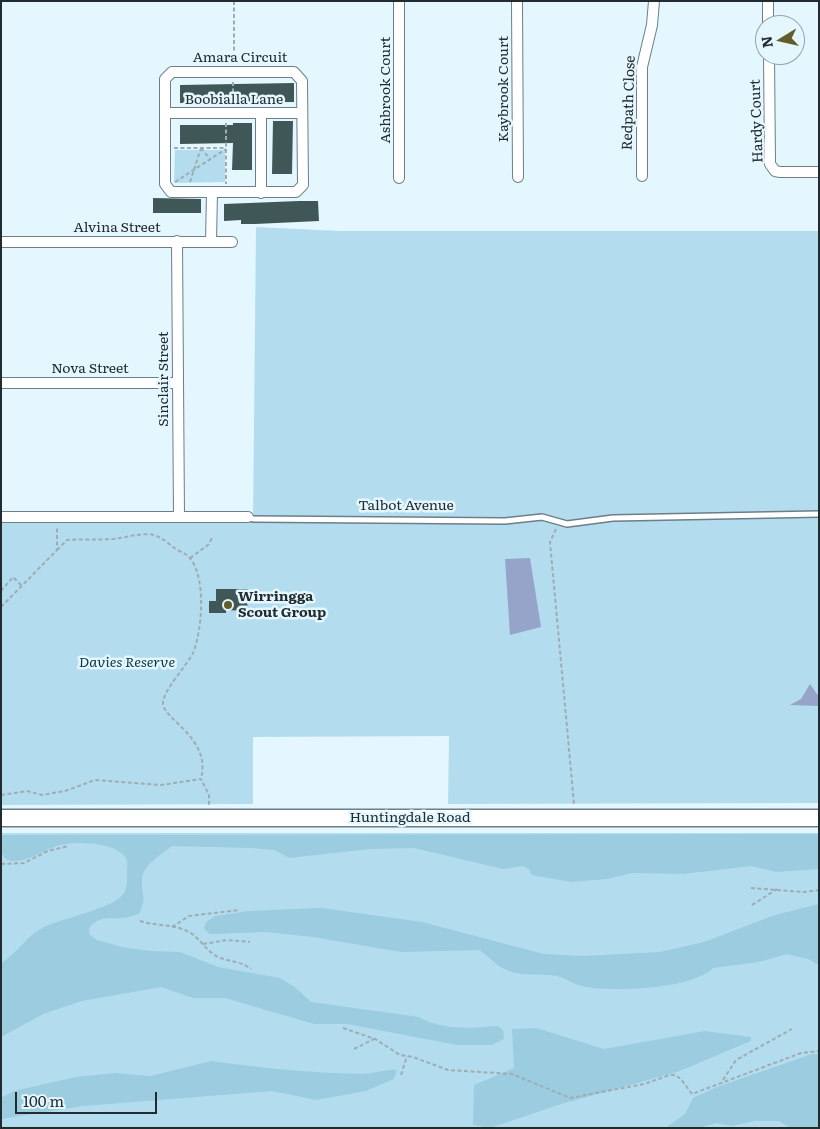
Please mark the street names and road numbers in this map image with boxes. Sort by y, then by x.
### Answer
street label: Kaybrook Court [496,36,512,142]
street label: Ashbrook Court [378,37,394,143]
street label: Amara Circuit [193,50,287,66]
street label: Redpath Close [619,55,639,151]
street label: Hardy Court [747,79,767,163]
street label: Boobialla Lane [185,92,283,108]
street label: Alvina Street [73,220,161,236]
street label: Sinclair Street [156,331,172,427]
street label: Nova Street [51,361,129,377]
street label: Talbot Avenue [358,498,454,514]
street label: Huntingdale Road [349,810,471,826]

